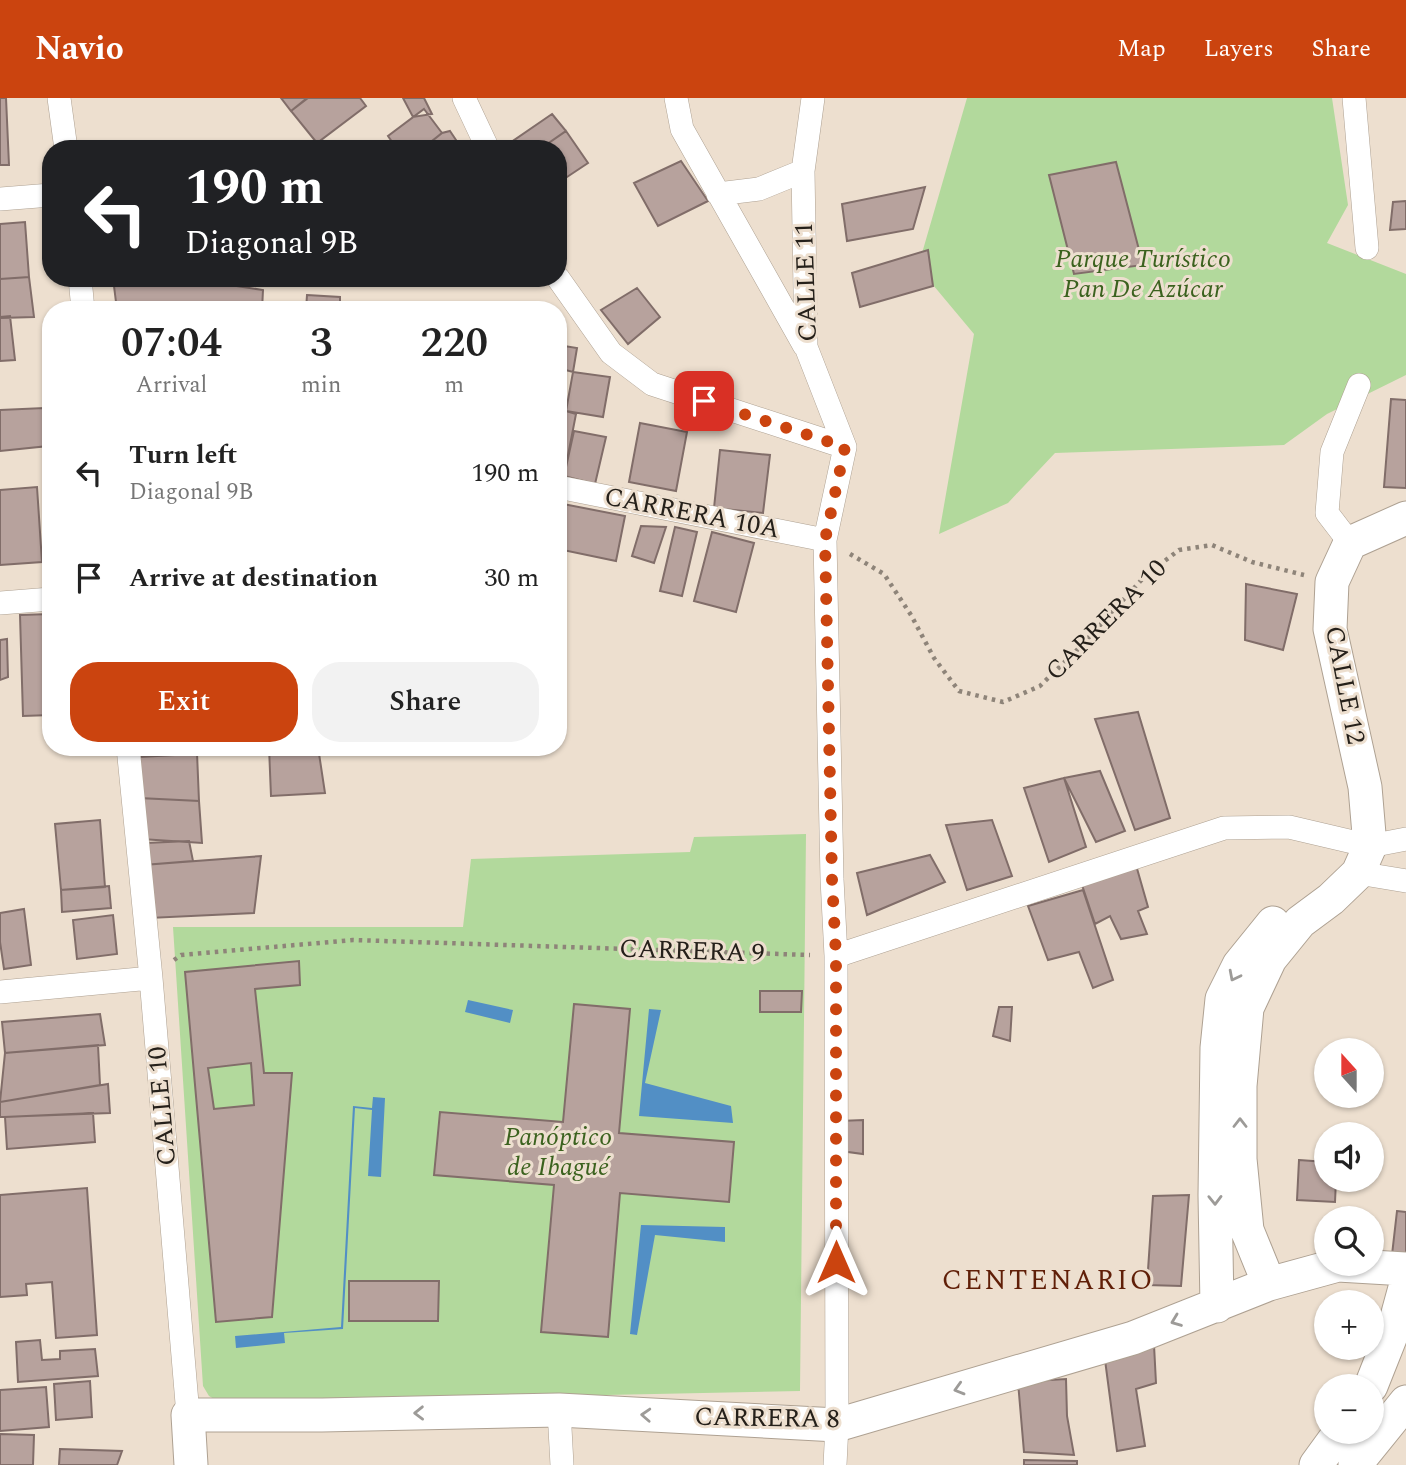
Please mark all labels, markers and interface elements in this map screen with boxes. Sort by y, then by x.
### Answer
text: Navio [35,24,124,74]
text: Map [1117,31,1166,67]
text: Layers [1204,31,1274,67]
text: Share [1312,31,1371,67]
text: 190 m [185,151,324,226]
icon: left [70,168,161,259]
text: Diagonal 9B [185,219,358,268]
street label: CALLE 11 [784,222,828,342]
park label: Parque Turístico Pan De Azúcar [1055,239,1231,309]
text: 07:04 [121,312,222,375]
text: 3 [310,312,332,375]
text: 220 [420,312,488,375]
text: Arrival [136,368,207,403]
text: min [301,368,341,403]
text: m [444,368,464,403]
pin [674,371,734,431]
icon: arrive [685,382,723,420]
text: Turn left [129,435,237,475]
text: 190 m [471,453,539,493]
icon: left [70,454,108,492]
text: Diagonal 9B [129,475,253,510]
street label: CARRERA 10A [601,476,783,550]
street label: CARRERA 10 [1036,550,1176,690]
text: Arrive at destination [129,558,378,598]
text: 30 m [484,558,539,598]
icon: arrive [70,559,108,597]
street label: CALLE 12 [1314,622,1376,748]
button: Exit [70,662,298,742]
button: Share [312,662,539,742]
street label: CARRERA 9 [619,928,765,974]
one-way arrow [1228,969,1242,981]
north arrow [1314,1038,1384,1108]
map controls [1314,1038,1384,1444]
street label: CALLE 10 [137,1045,187,1167]
park label: Panóptico de Ibagué [504,1117,612,1187]
one-way arrow [1232,1117,1248,1128]
button: sound [1314,1122,1384,1192]
one-way arrow [1207,1196,1223,1206]
button: search [1314,1206,1384,1276]
position arrow [799,1225,873,1299]
district label: CENTENARIO [942,1259,1154,1302]
button: + [1314,1290,1384,1360]
one-way arrow [1171,1313,1183,1327]
button: − [1314,1374,1384,1444]
one-way arrow [953,1380,965,1395]
street label: CARRERA 8 [694,1397,840,1439]
one-way arrow [413,1405,424,1421]
one-way arrow [641,1408,652,1423]

